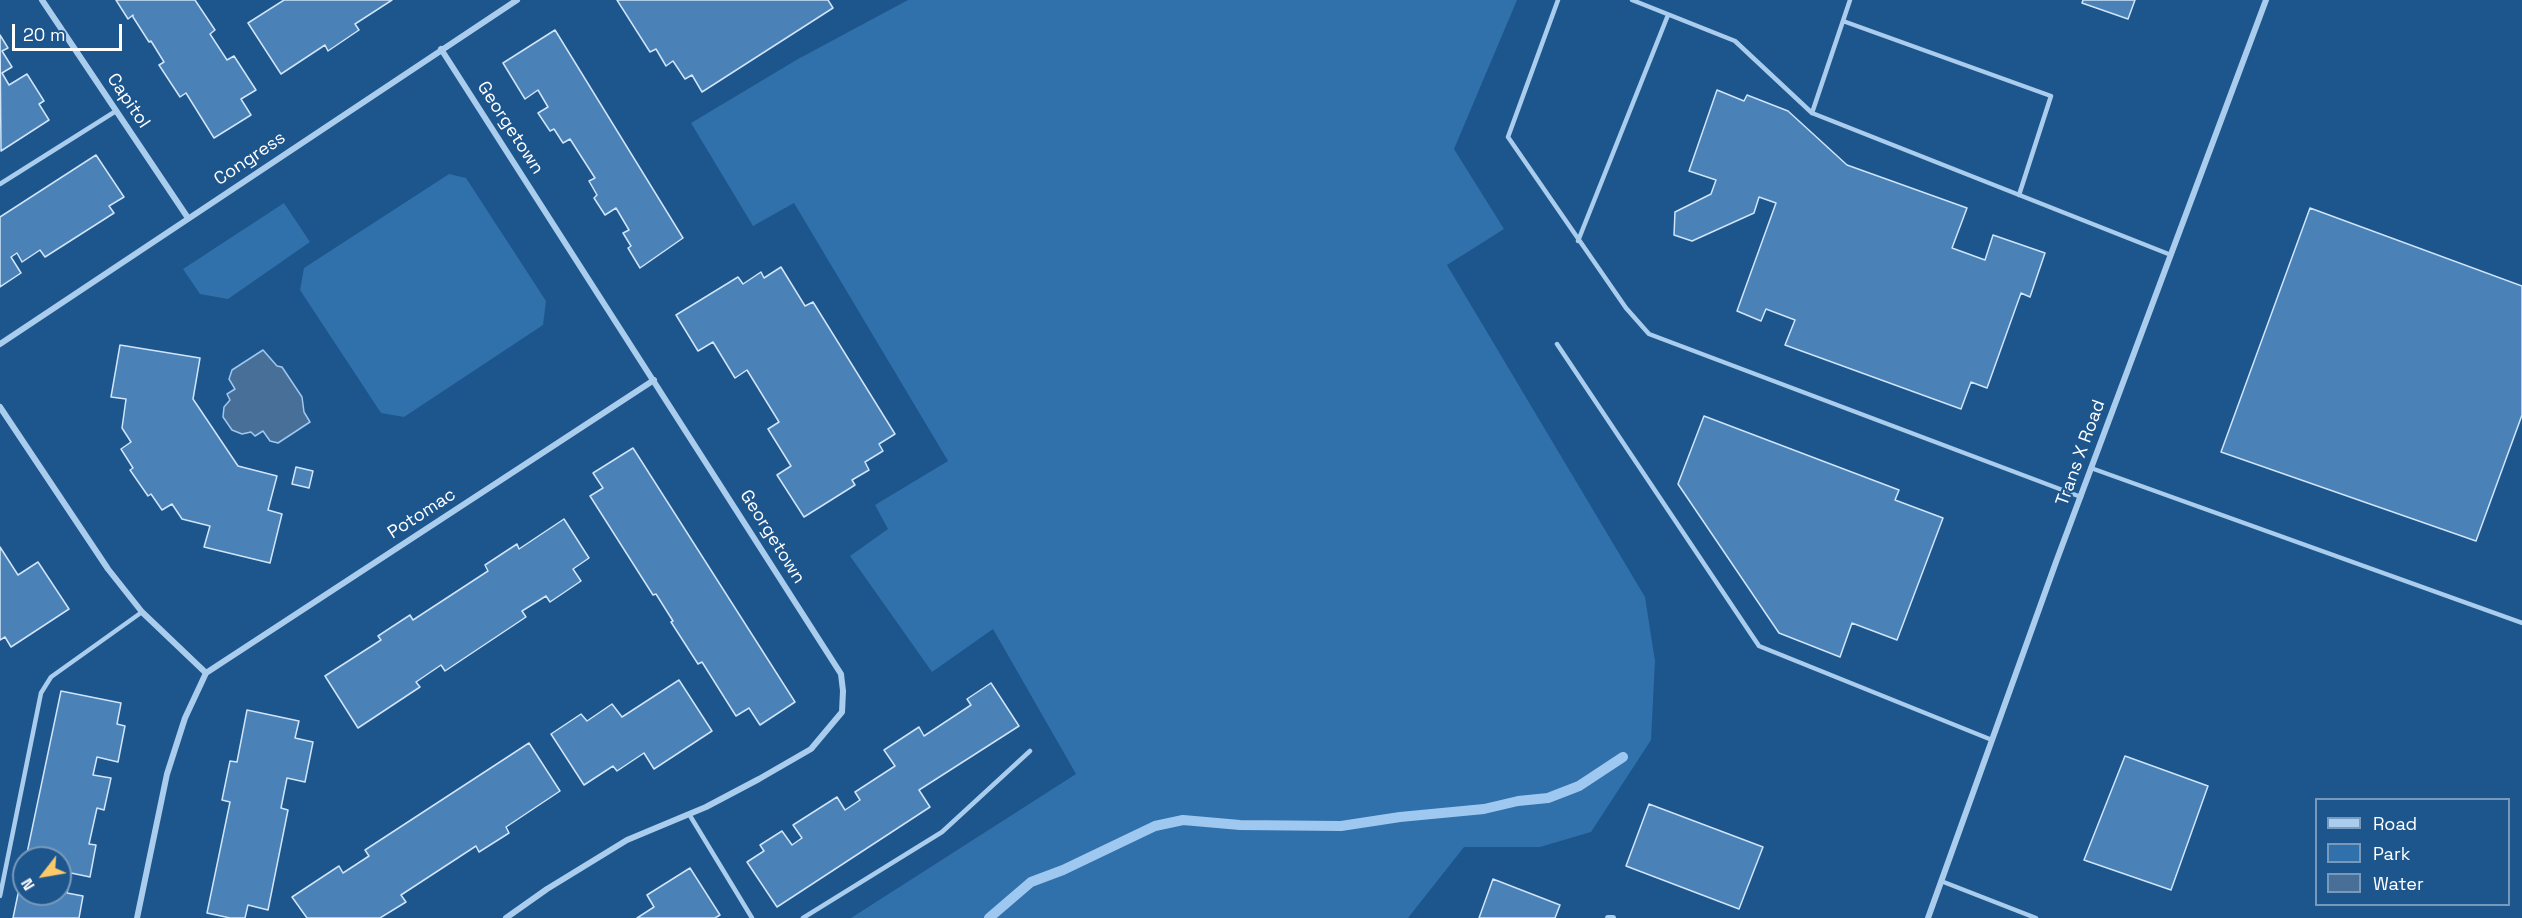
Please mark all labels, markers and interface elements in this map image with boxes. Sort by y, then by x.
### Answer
scale bar [15,12,124,50]
text: 20 m [23,23,66,46]
street label: Capitol [102,70,154,132]
street label: Georgetown [472,78,548,178]
street label: Congress [210,127,290,191]
street label: Trans X Road [2052,397,2110,509]
street label: Potomac [384,484,460,544]
street label: Georgetown [735,486,809,588]
legend [2315,798,2510,906]
text: Road [2373,812,2417,835]
text: Park [2373,842,2410,865]
north arrow [12,846,72,906]
text: Water [2373,872,2424,895]
text: N [16,874,40,895]

